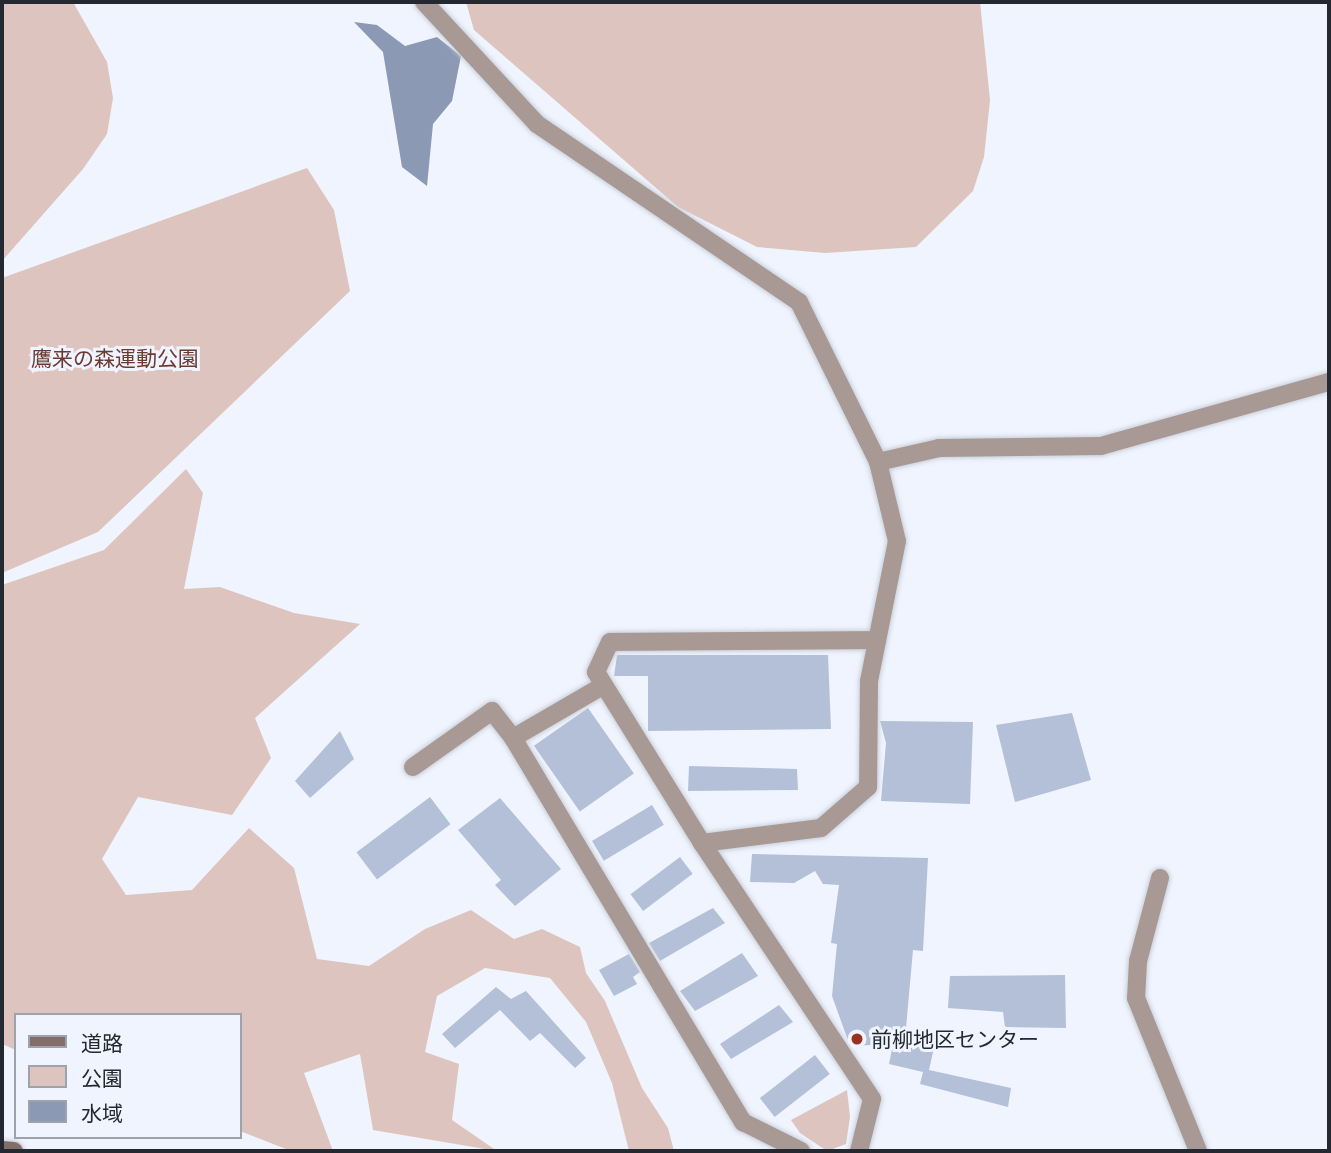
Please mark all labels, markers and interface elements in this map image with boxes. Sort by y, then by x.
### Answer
park label: 鷹来の森運動公園 [31,345,199,371]
legend [14,1013,242,1139]
place label: 前柳地区センター [871,1026,1039,1052]
text: 道路 [81,1030,123,1055]
marker: 前柳地区センター [849,1031,865,1047]
text: 公園 [81,1065,123,1090]
text: 水域 [81,1100,123,1125]

